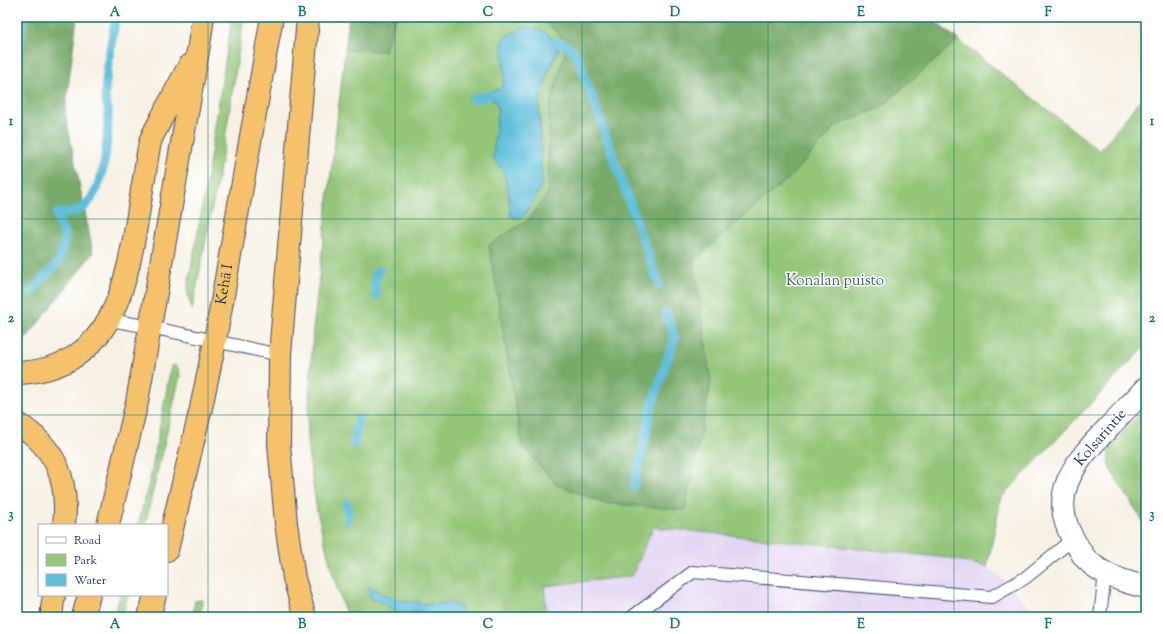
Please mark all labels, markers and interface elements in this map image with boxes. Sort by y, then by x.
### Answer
text: A [110,4,121,22]
text: B [298,4,307,22]
text: C [483,4,493,22]
text: D [670,4,680,22]
text: E [857,4,865,22]
text: F [1044,4,1052,22]
text: 1 [9,113,14,131]
text: 1 [1150,113,1155,131]
street label: Kehä I [211,262,239,306]
park label: Konalan puisto [786,271,884,292]
text: 2 [8,310,15,328]
text: 2 [1149,310,1156,328]
street label: Kolsarintie [1070,405,1132,471]
text: 3 [8,506,14,524]
text: 3 [1149,506,1155,524]
legend [38,524,168,596]
text: Road [74,532,101,550]
text: Park [74,552,97,570]
text: Water [74,572,107,590]
text: A [110,616,121,634]
text: B [298,616,307,634]
text: C [483,616,493,634]
text: D [670,616,680,634]
text: E [857,616,865,634]
text: F [1044,616,1052,634]

